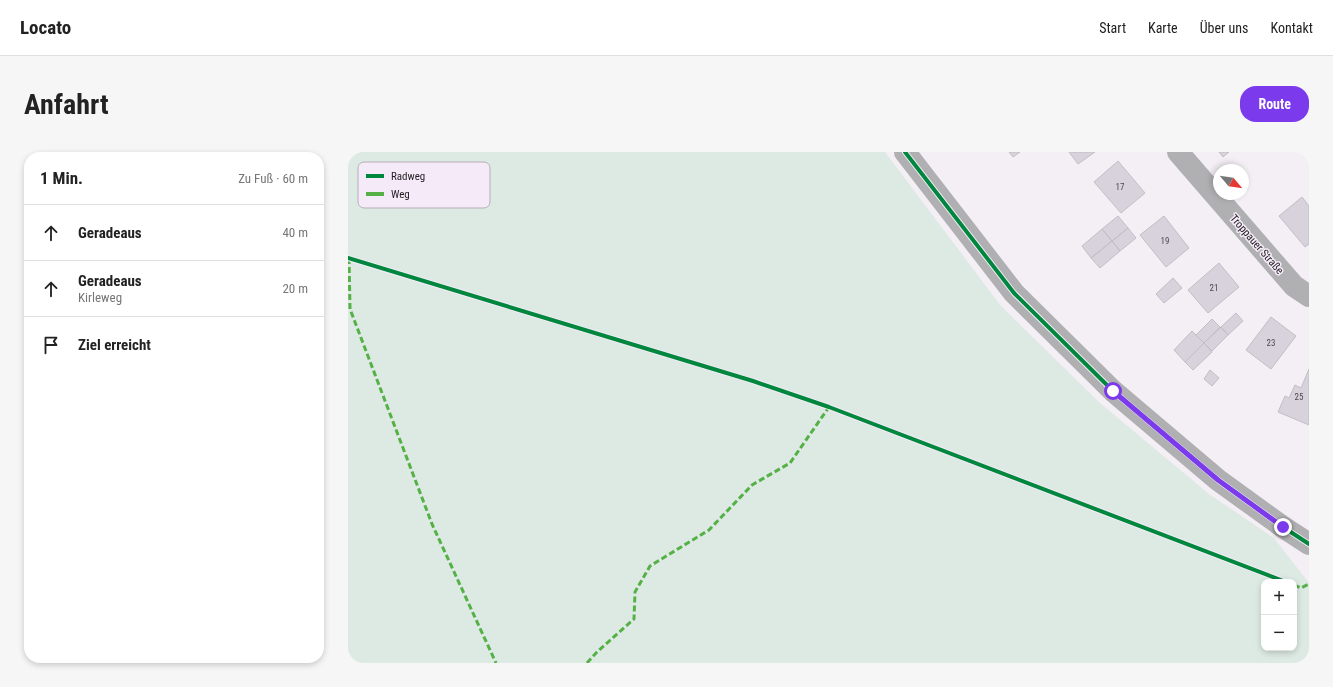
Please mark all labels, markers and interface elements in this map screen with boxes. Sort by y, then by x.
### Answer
text: Locato [20,16,71,39]
text: Start [1099,20,1126,36]
text: Karte [1148,20,1178,36]
text: Über uns [1200,20,1248,36]
text: Kontakt [1270,20,1313,36]
button: Route [1240,86,1309,122]
text: Anfahrt [24,88,109,121]
legend [358,162,490,208]
north arrow [1213,164,1249,200]
text: 1 Min. [40,168,83,188]
text: Radweg [391,170,425,183]
text: Zu Fuß · 60 m [238,171,308,186]
house number: 17 [1116,182,1125,192]
text: Weg [391,188,410,201]
street label: Troppauer Straße [1227,212,1286,277]
icon: ahead [40,222,62,244]
text: Geradeaus [78,224,142,242]
text: 40 m [282,225,308,240]
house number: 19 [1161,236,1169,246]
text: Geradeaus [78,272,142,290]
icon: ahead [40,278,62,300]
text: 20 m [282,281,308,296]
house number: 21 [1210,283,1218,293]
text: Kirleweg [78,290,122,305]
icon: arrive [40,334,62,356]
text: Ziel erreicht [78,336,151,354]
house number: 23 [1267,338,1275,348]
route start [1104,382,1122,400]
house number: 25 [1295,392,1304,402]
route end [1274,518,1292,536]
map controls [1261,579,1297,651]
button: + [1261,579,1297,615]
button: − [1261,615,1297,651]

